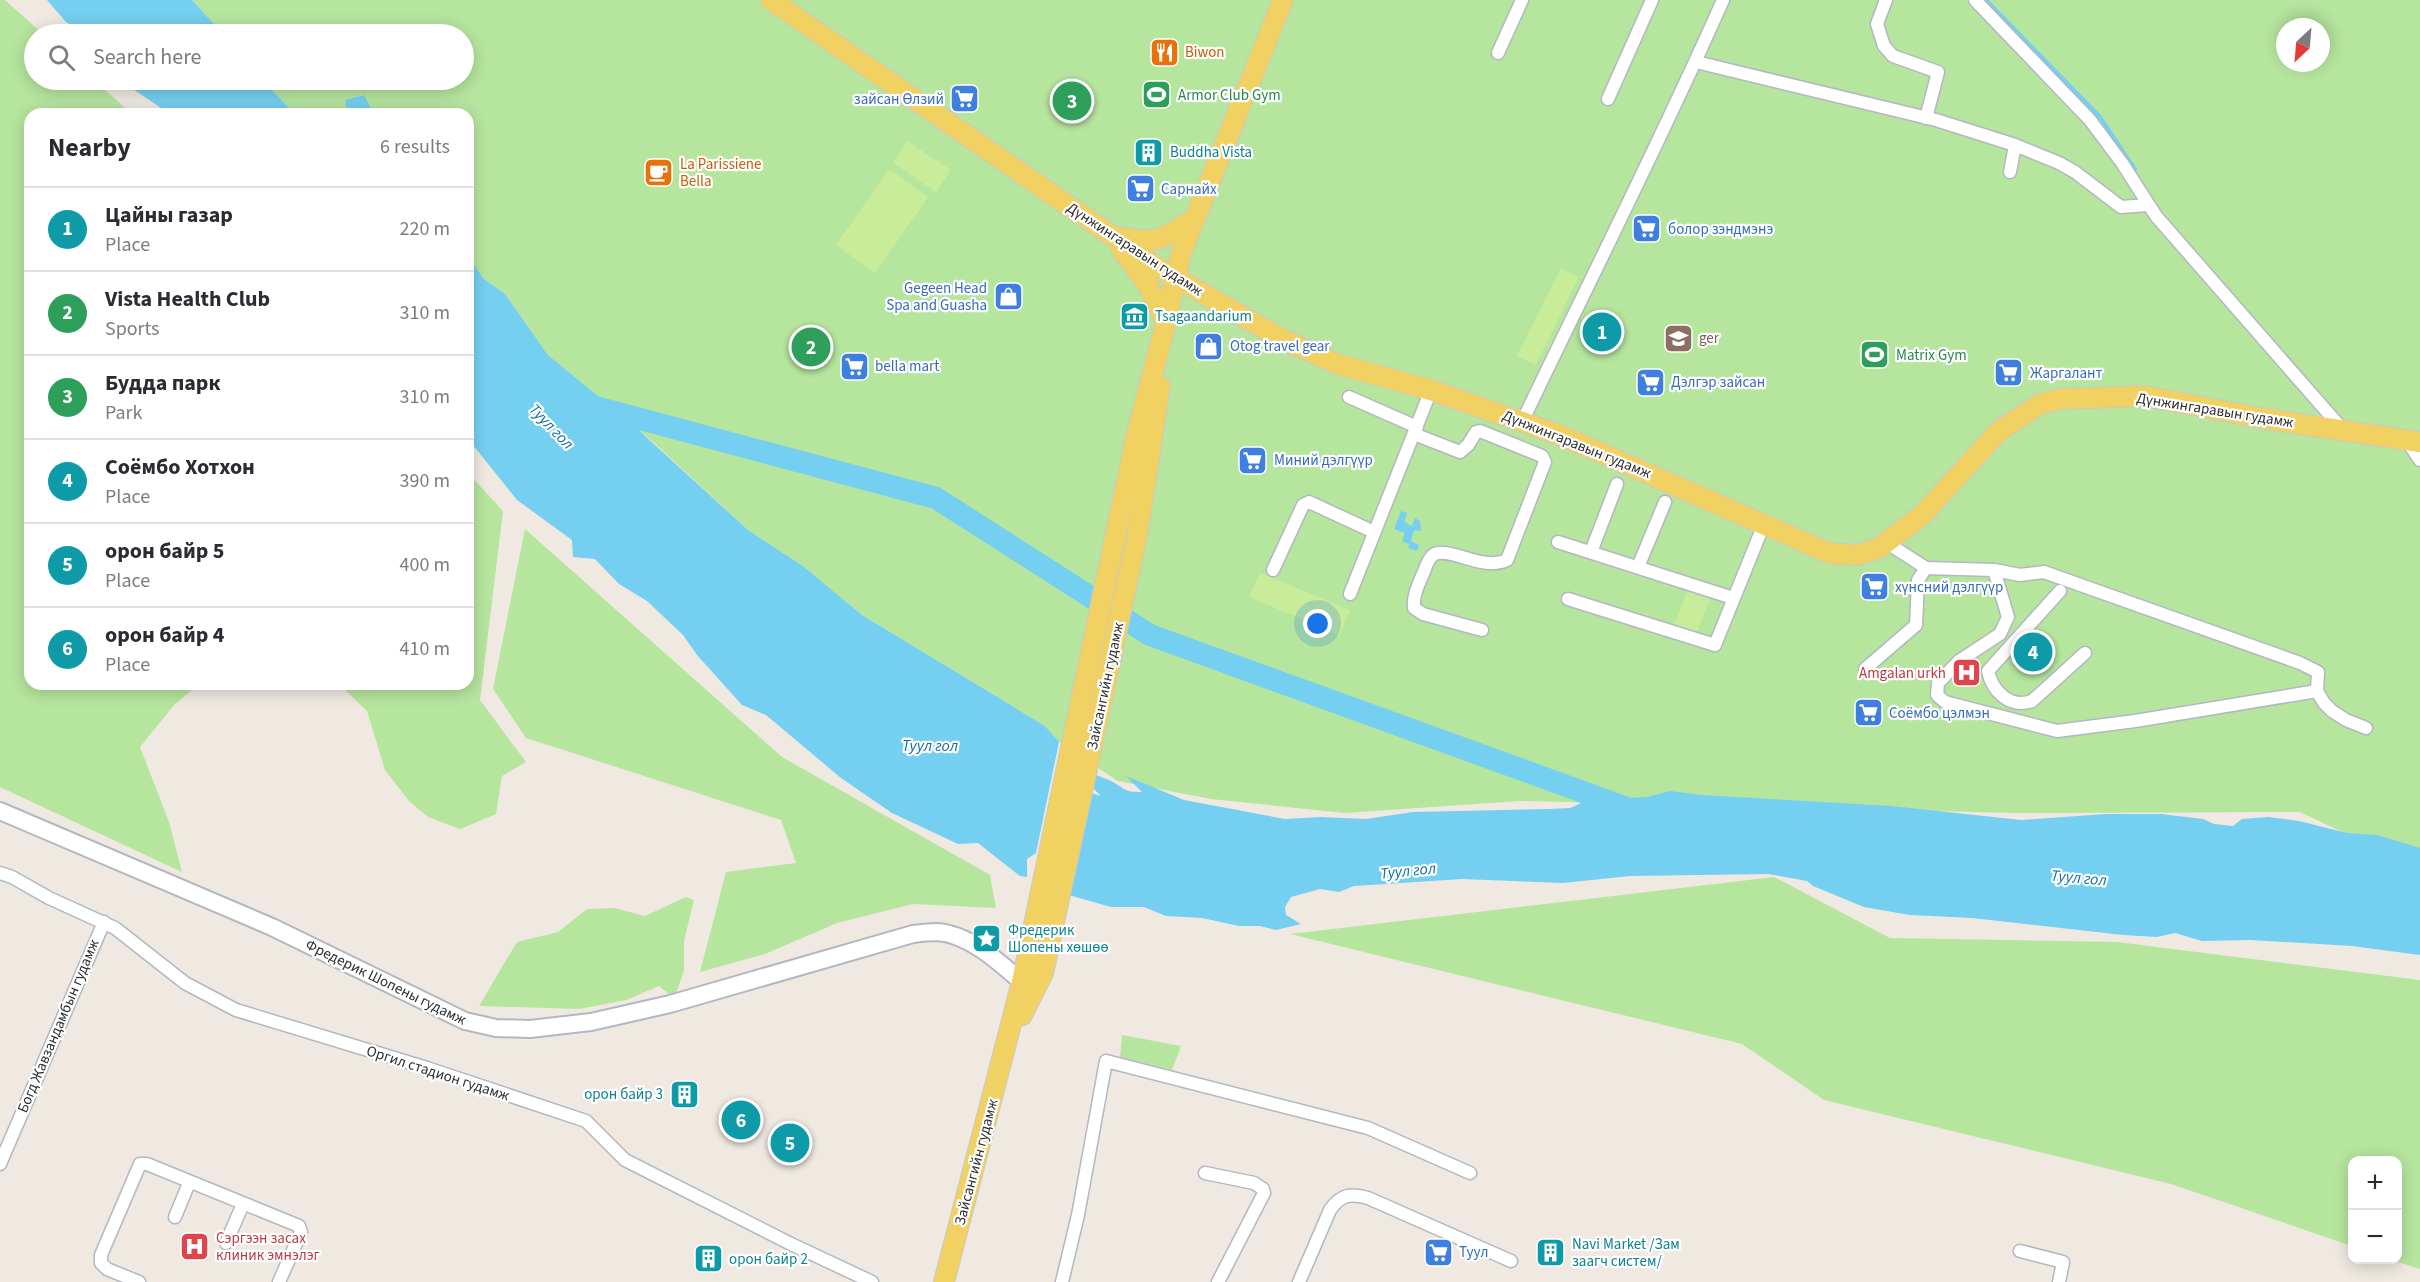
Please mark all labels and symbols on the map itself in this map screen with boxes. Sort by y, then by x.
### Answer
north arrow [2276,18,2330,72]
restaurant icon: Biwon [1148,36,1180,68]
place label: Biwon [1185,42,1225,63]
pin: 3 [1052,78,1092,124]
sports icon: Armor Club Gym [1141,79,1173,111]
supermarket icon: зайсан Өлзий [949,83,981,115]
place label: Armor Club Gym [1178,85,1281,106]
place label: зайсан Өлзий [854,89,944,110]
building icon: Buddha Vista [1133,136,1165,168]
place label: Buddha Vista [1170,142,1252,163]
place label: La Parissiene Bella [680,154,762,192]
cafe icon: La Parissiene Bella [643,157,675,189]
supermarket icon: Сарнайх [1124,173,1156,205]
place label: Сарнайх [1161,179,1217,200]
street label: Дүнжингаравын гудамж [1063,197,1208,302]
supermarket icon: болор зэндмэнэ [1631,213,1663,245]
place label: болор зэндмэнэ [1668,219,1773,240]
place label: Gegeen Head Spa and Guasha [886,278,987,316]
shop icon: Gegeen Head Spa and Guasha [992,281,1024,313]
museum icon: Tsagaandarium [1118,300,1150,332]
place label: Tsagaandarium [1155,306,1252,327]
pin: 1 [1582,310,1622,354]
school or university icon: ger [1662,322,1694,354]
pin: 2 [792,324,830,370]
place label: ger [1699,328,1720,349]
shop icon: Otog travel gear [1193,330,1225,362]
place label: Otog travel gear [1230,336,1330,357]
sports icon: Matrix Gym [1859,339,1891,371]
place label: Matrix Gym [1896,345,1967,366]
supermarket icon: bella mart [838,350,870,382]
place label: bella mart [875,356,939,377]
supermarket icon: Жаргалант [1993,357,2025,389]
place label: Жаргалант [2030,363,2103,384]
supermarket icon: Дэлгэр зайсан [1634,366,1666,398]
place label: Дэлгэр зайсан [1671,372,1765,393]
street label: Дүнжингаравын гудамж [2135,388,2296,433]
water label: Туул гол [524,399,579,455]
street label: Дүнжингаравын гудамж [1499,405,1655,484]
supermarket icon: Миний дэлгүүр [1237,444,1269,476]
place label: Миний дэлгүүр [1274,450,1373,471]
supermarket icon: хүнсний дэлгүүр [1858,571,1890,603]
place label: хүнсний дэлгүүр [1895,577,2003,598]
your location [1303,609,1332,638]
street label: Зайсангийн гудамж [1082,620,1129,752]
pin: 4 [2014,630,2052,674]
hospital icon: Amgalan urkh [1951,657,1983,689]
place label: Amgalan urkh [1859,663,1946,684]
supermarket icon: Соёмбо цэлмэн [1852,697,1884,729]
place label: Соёмбо цэлмэн [1889,703,1990,724]
water label: Туул гол [902,735,958,757]
water label: Туул гол [1379,857,1437,885]
water label: Туул гол [2050,865,2108,891]
place label: Фредерик Шопены хөшөө [1008,920,1109,958]
place icon: Фредерик Шопены хөшөө [971,923,1003,955]
street label: Фредерик Шопены гудамж [302,934,470,1031]
street label: Богд Жавзандамбын гудамж [12,936,105,1116]
street label: Оргил стадион гудамж [364,1040,513,1107]
building icon: орон байр 3 [668,1078,700,1110]
place label: орон байр 3 [584,1084,663,1105]
street label: Зайсангийн гудамж [950,1096,1004,1228]
pin: 6 [722,1098,760,1142]
pin: 5 [770,1120,810,1166]
place label: Сэргээн засах клиник эмнэлэг [216,1228,320,1266]
hospital icon: Сэргээн засах клиник эмнэлэг [179,1231,211,1263]
place label: Navi Market /Зам заагч систем/ [1572,1234,1680,1272]
supermarket icon: Туул [1422,1236,1454,1268]
building icon: Navi Market /Зам заагч систем/ [1535,1237,1567,1269]
place label: Туул [1459,1242,1488,1263]
building icon: орон байр 2 [692,1243,724,1275]
place label: орон байр 2 [729,1249,808,1270]

